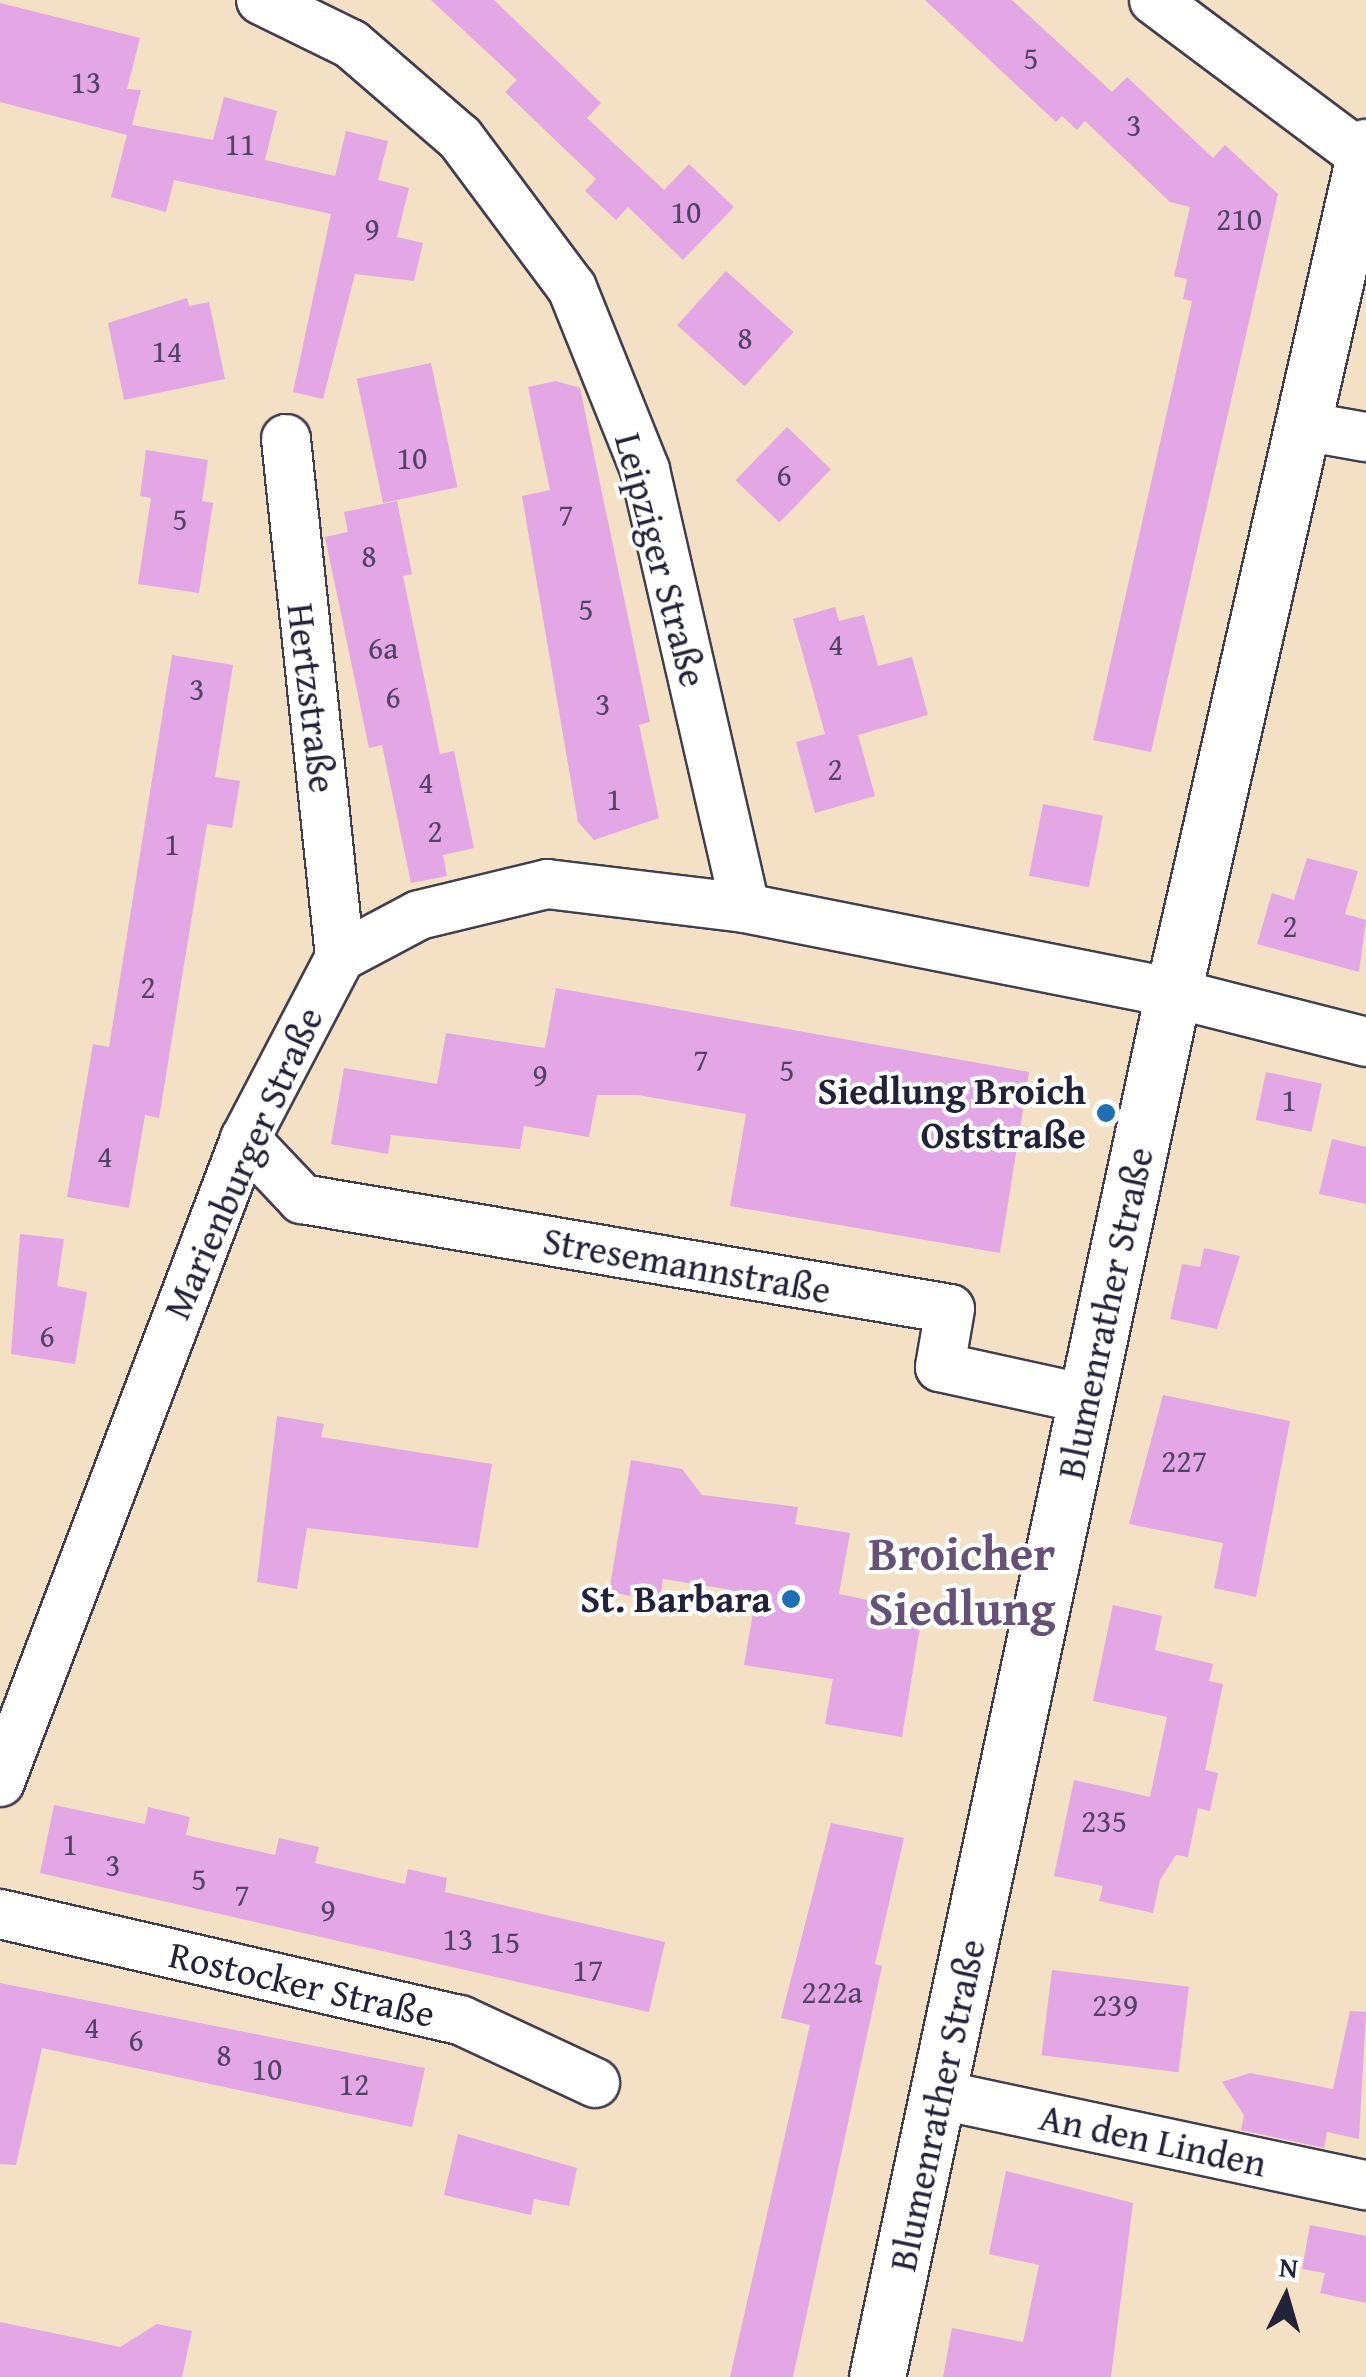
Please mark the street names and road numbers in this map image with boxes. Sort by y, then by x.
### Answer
street label: Leipziger Straße [605,428,717,692]
street label: Hertzstraße [278,601,346,795]
street label: Marienburger Straße [154,1000,332,1326]
street label: Blumenrather Straße [1048,1143,1162,1483]
street label: Stresemannstraße [540,1217,834,1313]
street label: Rostocker Straße [165,1931,439,2037]
street label: Blumenrather Straße [880,1935,994,2275]
street label: An den Linden [1036,2094,1270,2186]

